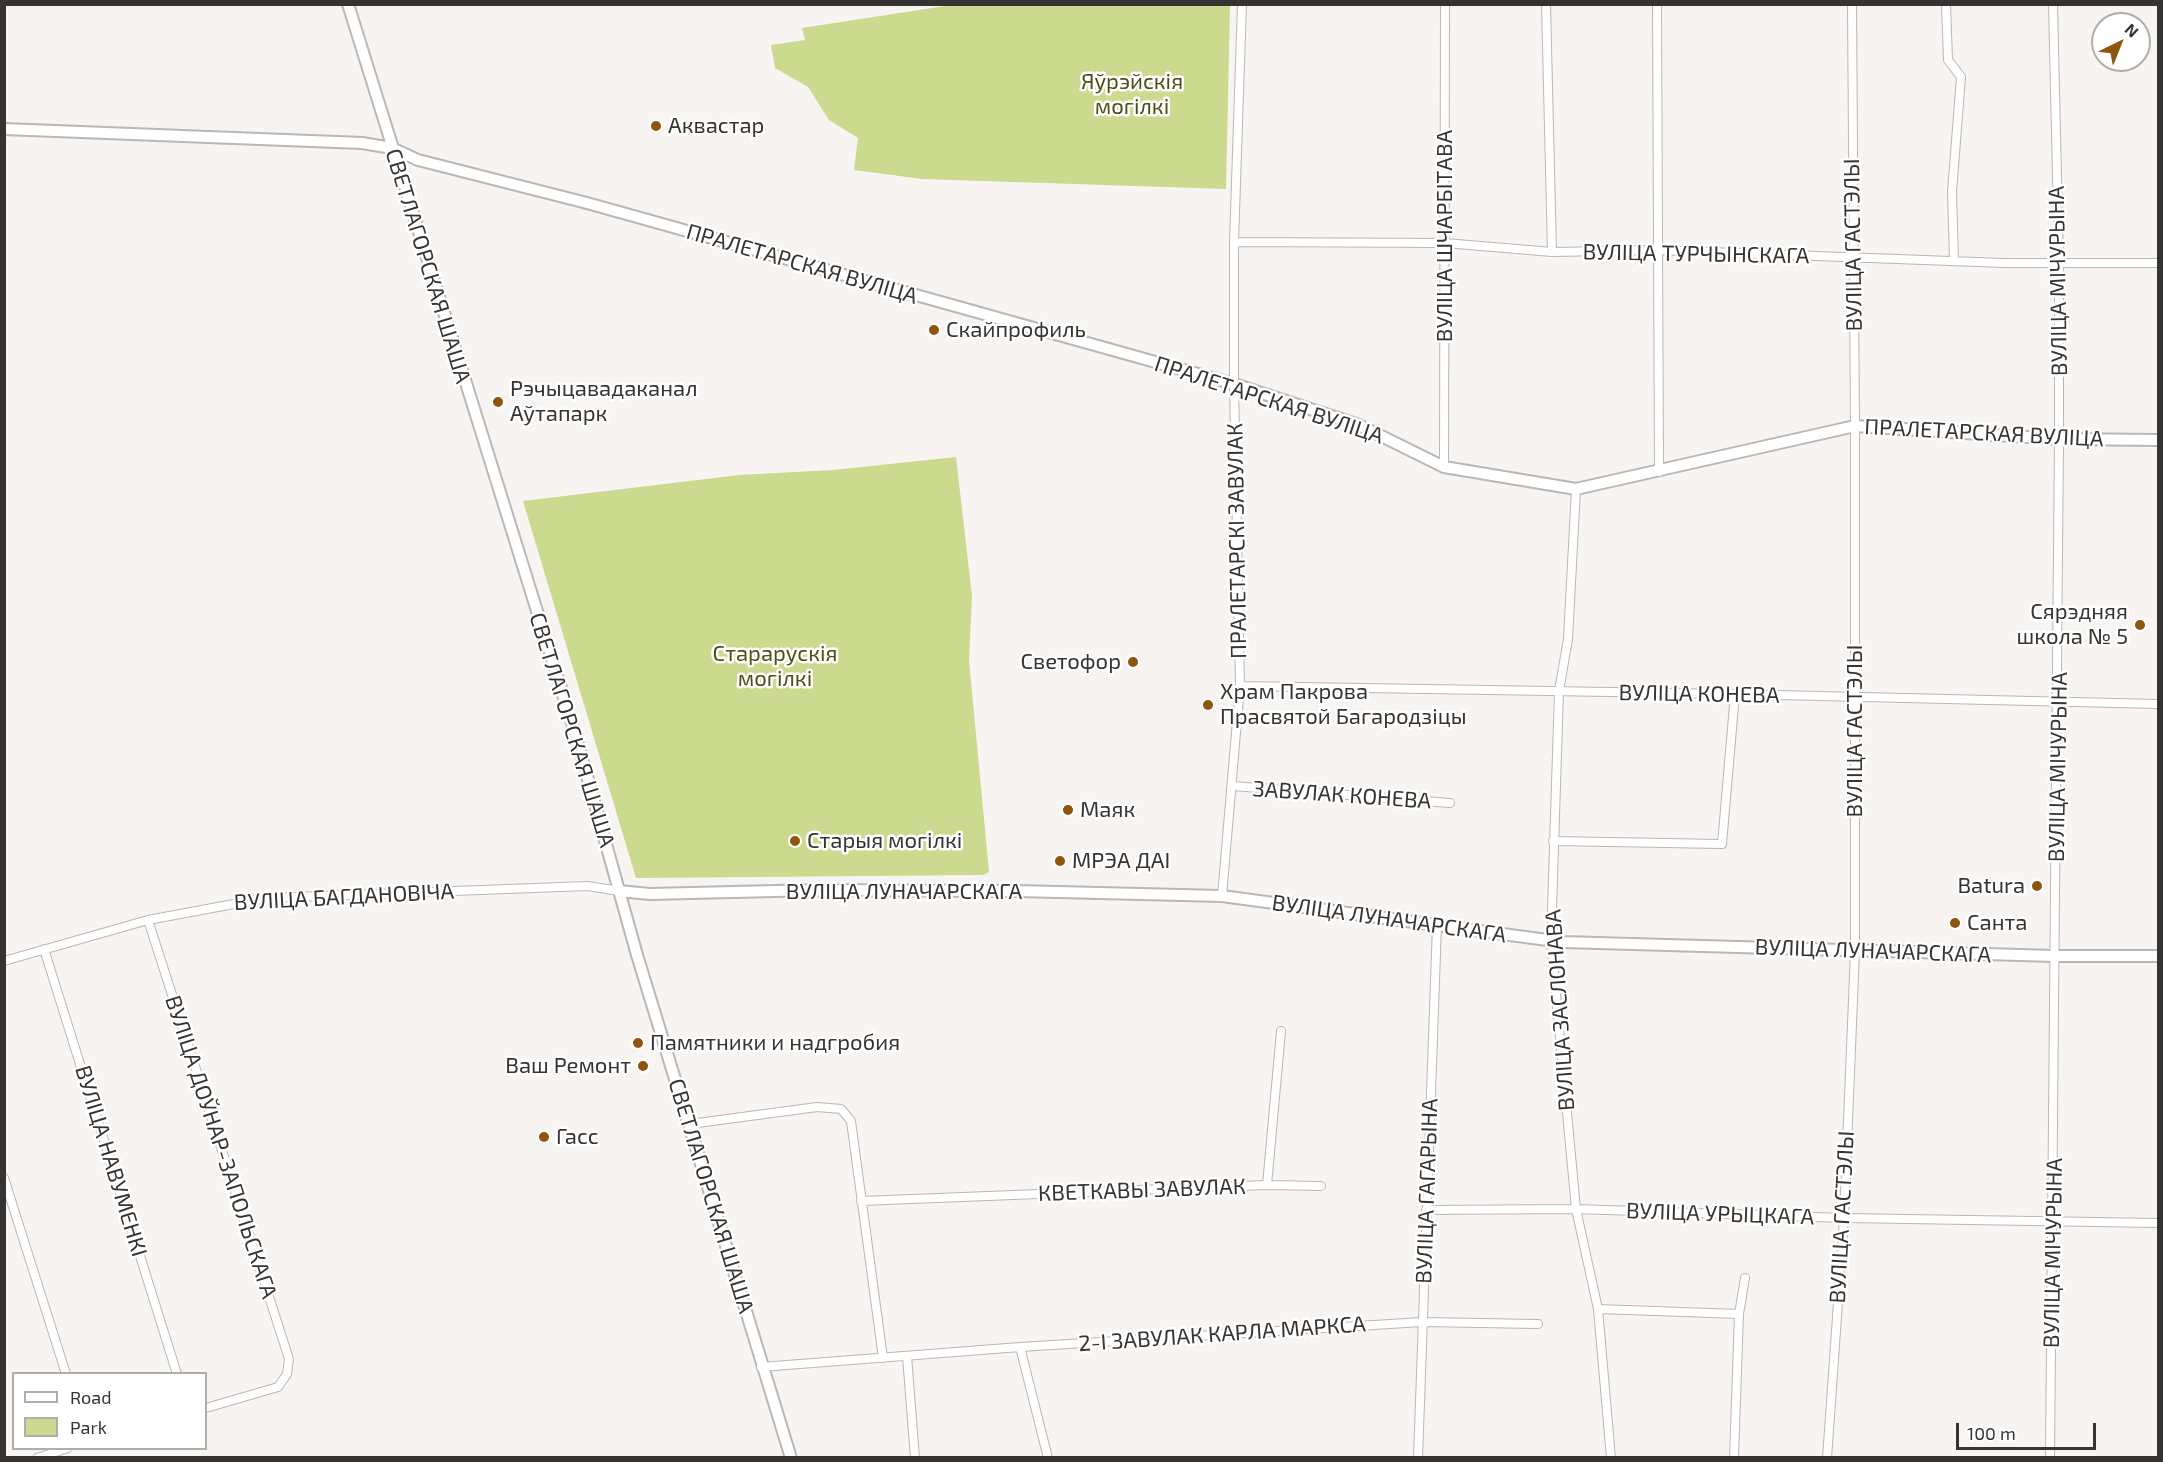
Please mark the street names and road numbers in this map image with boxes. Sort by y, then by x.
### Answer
street label: ВУЛІЦА ШЧАРБІТАВА [1432,130,1458,342]
street label: СВЕТЛАГОРСКАЯ ШАША [380,145,476,387]
street label: ВУЛІЦА ГАСТЭЛЫ [1838,158,1868,332]
street label: ВУЛІЦА МІЧУРЫНА [2043,186,2073,376]
street label: ПРАЛЕТАРСКАЯ ВУЛІЦА [683,218,921,310]
street label: ВУЛІЦА ТУРЧЫНСКАГА [1582,239,1810,269]
street label: ПРАЛЕТАРСКАЯ ВУЛІЦА [1151,350,1387,450]
street label: ПРАЛЕТАРСКАЯ ВУЛІЦА [1864,414,2104,452]
street label: ПРАЛЕТАРСКІ ЗАВУЛАК [1222,423,1252,659]
street label: СВЕТЛАГОРСКАЯ ШАША [524,609,620,851]
street label: ВУЛІЦА ГАСТЭЛЫ [1842,645,1868,817]
street label: ВУЛІЦА МІЧУРЫНА [2043,672,2073,862]
street label: ВУЛІЦА КОНЕВА [1618,679,1780,709]
street label: ЗАВУЛАК КОНЕВА [1252,776,1432,814]
street label: ВУЛІЦА БАГДАНОВІЧА [233,878,455,916]
street label: ВУЛІЦА ЛУНАЧАРСКАГА [786,879,1022,905]
street label: ВУЛІЦА ЛУНАЧАРСКАГА [1270,889,1508,949]
street label: ВУЛІЦА ЗАСЛОНАВА [1540,908,1580,1112]
street label: ВУЛІЦА ЛУНАЧАРСКАГА [1754,934,1992,968]
street label: ВУЛІЦА ДОЎНАР-ЗАПОЛЬСКАГА [159,992,283,1302]
street label: ВУЛІЦА НАВУМЕНКІ [69,1062,153,1260]
street label: СВЕТЛАГОРСКАЯ ШАША [663,1075,759,1317]
street label: ВУЛІЦА ГАГАРЫНА [1411,1098,1443,1284]
street label: ВУЛІЦА ГАСТЭЛЫ [1824,1130,1860,1304]
street label: ВУЛІЦА МІЧУРЫНА [2038,1158,2068,1348]
street label: КВЕТКАВЫ ЗАВУЛАК [1038,1173,1246,1207]
street label: ВУЛІЦА УРЫЦКАГА [1625,1198,1815,1230]
street label: 2-І ЗАВУЛАК КАРЛА МАРКСА [1078,1311,1366,1357]

